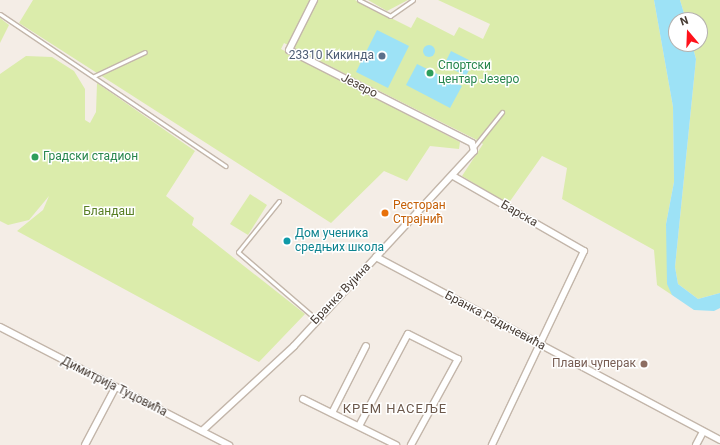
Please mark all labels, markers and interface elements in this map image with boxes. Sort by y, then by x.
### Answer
north arrow [668,12,708,52]
text: N [678,14,690,29]
place label: 23310 Кикинда [289,49,374,63]
marker: 23310 Кикинда [377,51,387,61]
place label: Спортски центар Језеро [438,59,519,87]
marker: Спортски центар Језеро [425,68,435,78]
street label: Језеро [338,71,380,101]
place label: Градски стадион [43,150,138,164]
marker: Градски стадион [30,152,40,162]
street label: Барска [498,198,540,230]
place label: Ресторан Страјнић [393,199,446,227]
park label: Бландаш [83,205,135,219]
marker: Ресторан Страјнић [380,208,390,218]
place label: Дом ученика средњих школа [295,227,384,255]
marker: Дом ученика средњих школа [282,236,292,246]
street label: Бранка Вујина [308,260,374,328]
street label: Бранка Радичевића [442,288,548,354]
street label: Димитрија Туцовића [59,354,169,420]
place label: Плави чуперак [552,357,636,371]
marker: Плави чуперак [639,359,649,369]
district label: КРЕМ НАСЕЉЕ [343,401,447,417]

